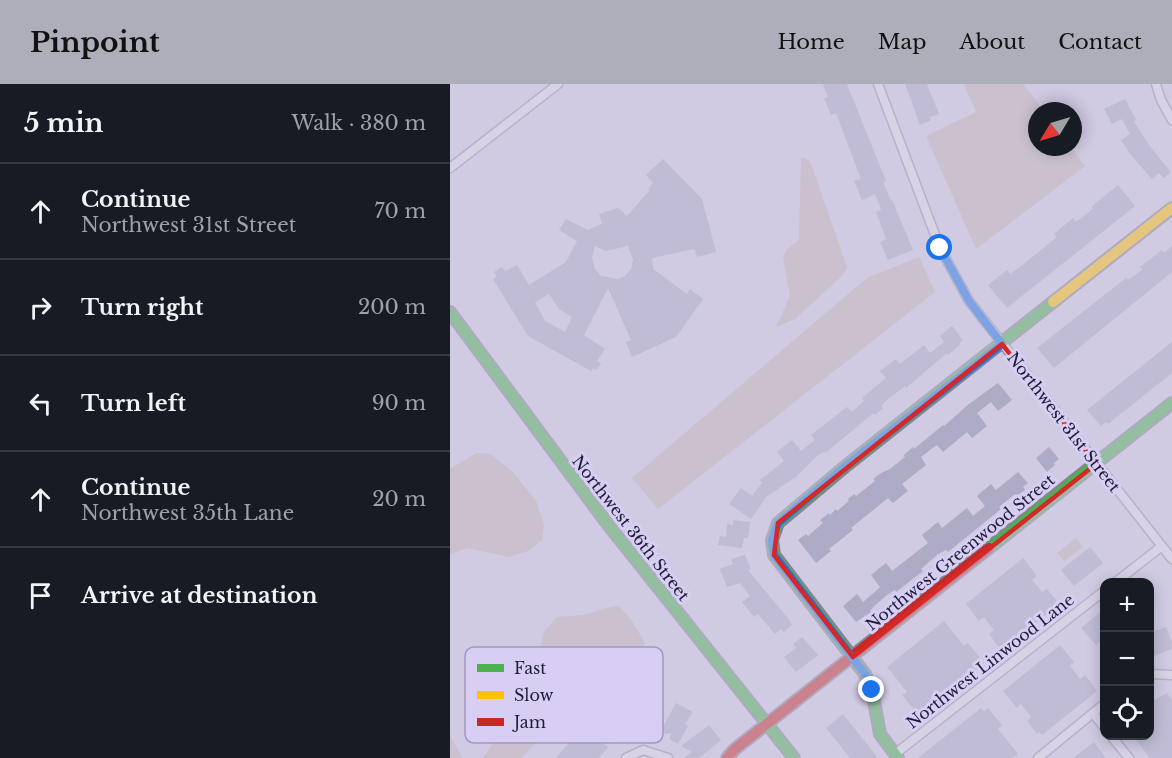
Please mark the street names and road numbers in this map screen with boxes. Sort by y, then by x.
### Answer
street label: Northwest 31st Street [1003,348,1125,496]
street label: Northwest 36th Street [568,451,694,605]
street label: Northwest Greenwood Street [861,470,1059,634]
street label: Northwest Linwood Lane [902,589,1078,733]

